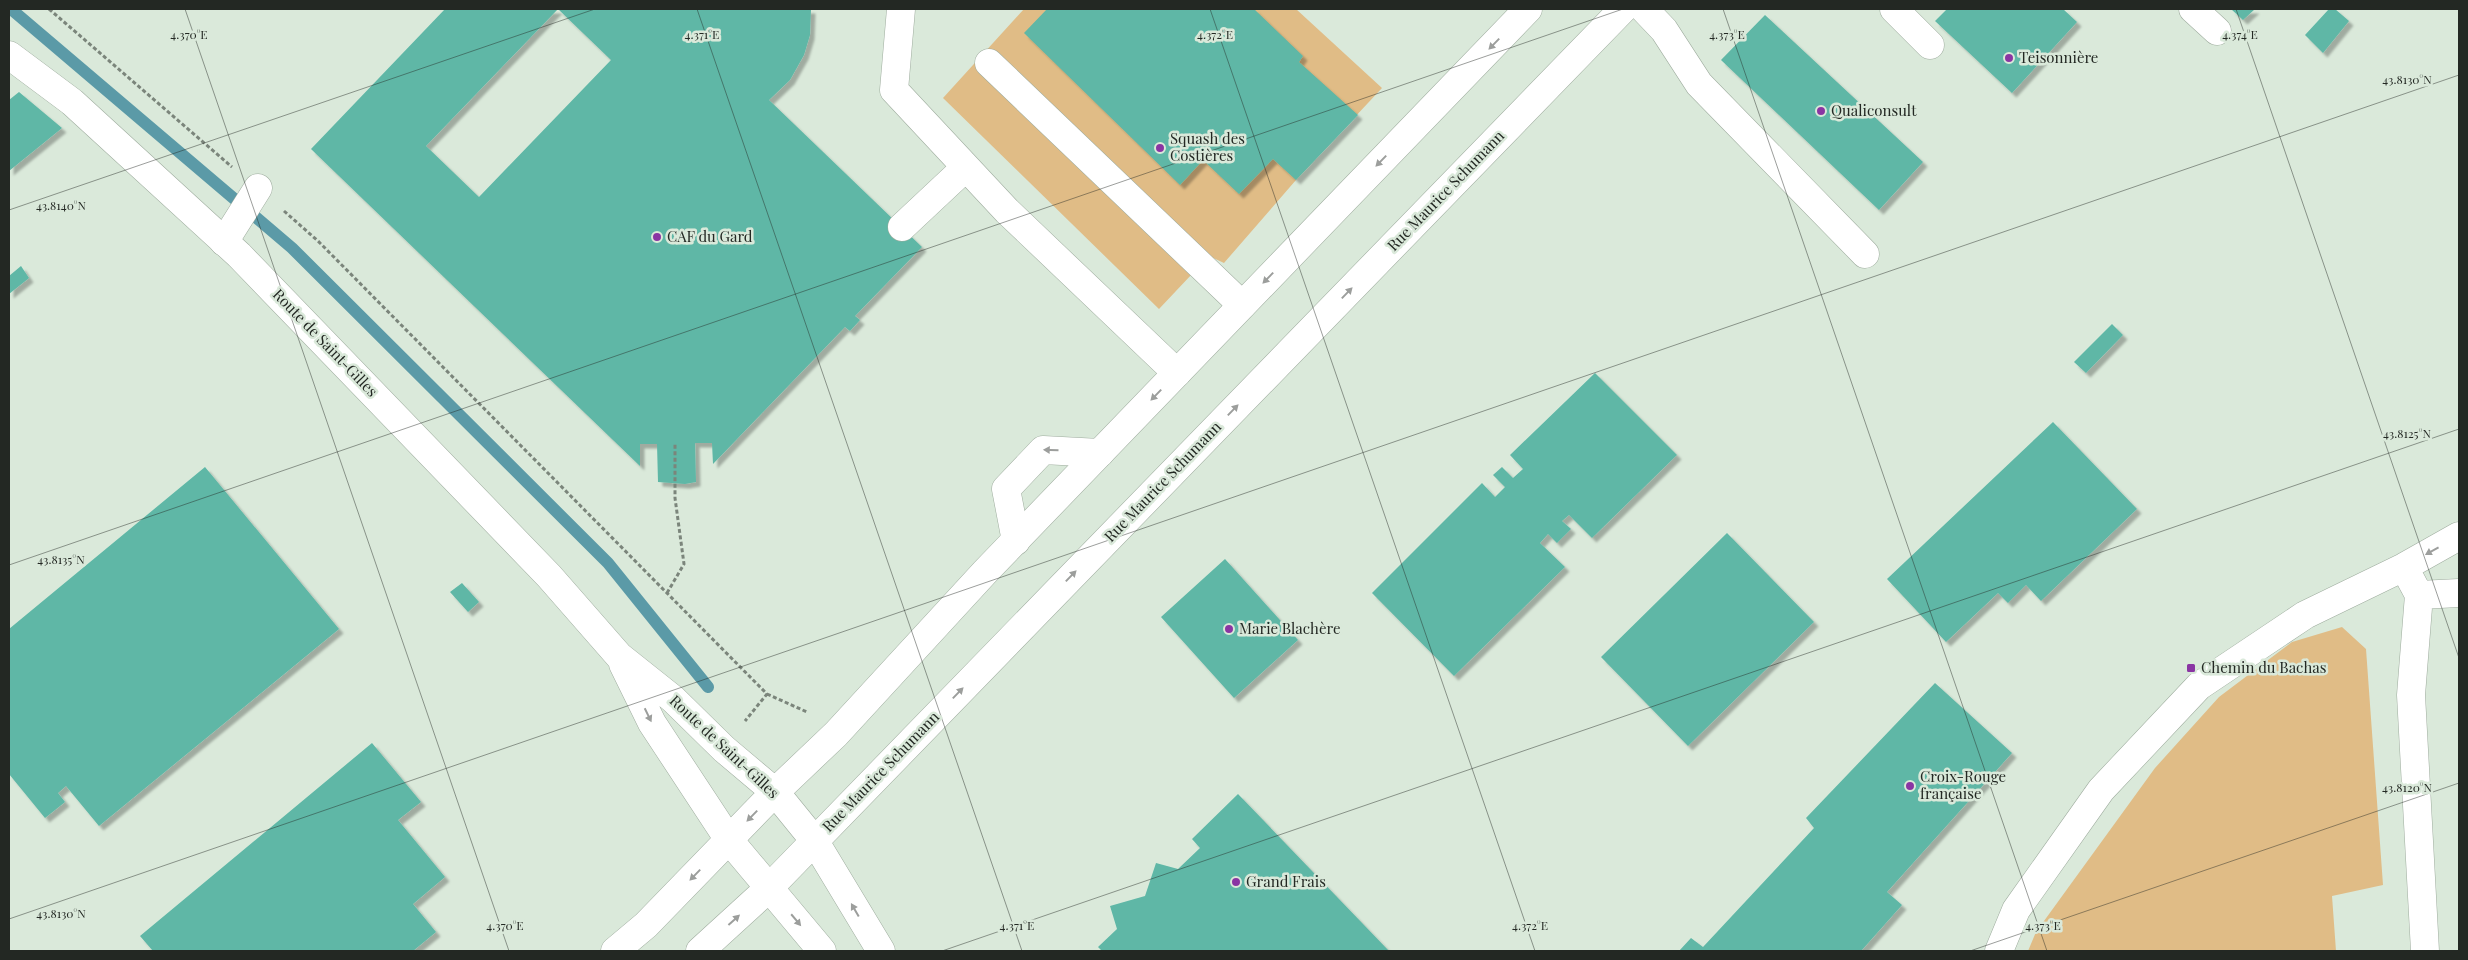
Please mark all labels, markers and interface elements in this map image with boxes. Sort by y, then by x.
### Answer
text: 4.370°E [170,26,208,42]
text: 4.371°E [685,26,719,42]
text: 4.372°E [1197,26,1233,42]
text: 4.373°E [1709,26,1745,42]
text: 4.374°E [2222,26,2258,42]
one-way arrow [1488,38,1500,50]
place label: Teisonnière [2019,47,2098,67]
marker: Teisonnière [2003,52,2015,64]
text: 43.8130°N [2382,71,2432,87]
place label: Qualiconsult [1831,100,1917,120]
marker: Qualiconsult [1815,105,1827,117]
street label: Rue Maurice Schumann [1382,126,1508,255]
place label: Squash des Costières [1170,128,1245,165]
marker: Squash des Costières [1154,142,1166,154]
one-way arrow [1375,154,1387,166]
text: 43.8140°N [36,197,87,213]
place label: CAF du Gard [667,226,753,246]
marker: CAF du Gard [651,231,663,243]
one-way arrow [1262,271,1274,283]
street label: Route de Saint-Gilles [269,284,382,401]
one-way arrow [1341,287,1353,299]
one-way arrow [1150,388,1162,400]
one-way arrow [1227,404,1239,416]
street label: Rue Maurice Schumann [1099,417,1225,546]
text: 43.8125°N [2383,425,2431,441]
one-way arrow [1043,446,1059,454]
one-way arrow [2425,547,2438,556]
text: 43.8135°N [37,551,85,567]
one-way arrow [1065,570,1077,582]
place label: Marie Blachère [1239,618,1341,638]
marker: Marie Blachère [1223,623,1235,635]
place label: Chemin du Bachas [2201,657,2326,677]
marker: Chemin du Bachas [2185,662,2197,674]
one-way arrow [952,687,964,699]
street label: Route de Saint-Gilles [666,690,784,802]
street label: Rue Maurice Schumann [817,707,943,836]
one-way arrow [644,708,652,723]
place label: Croix-Rouge française [1920,766,2006,803]
text: 43.8120°N [2382,779,2432,795]
marker: Croix-Rouge française [1904,780,1916,792]
one-way arrow [746,810,758,822]
one-way arrow [689,869,701,881]
place label: Grand Frais [1246,871,1326,891]
marker: Grand Frais [1230,876,1242,888]
one-way arrow [850,903,859,917]
text: 43.8130°N [36,905,86,921]
one-way arrow [790,913,801,926]
one-way arrow [728,914,740,926]
text: 4.370°E [486,917,524,933]
text: 4.371°E [1000,917,1034,933]
text: 4.372°E [1512,917,1548,933]
text: 4.373°E [2025,917,2061,933]

